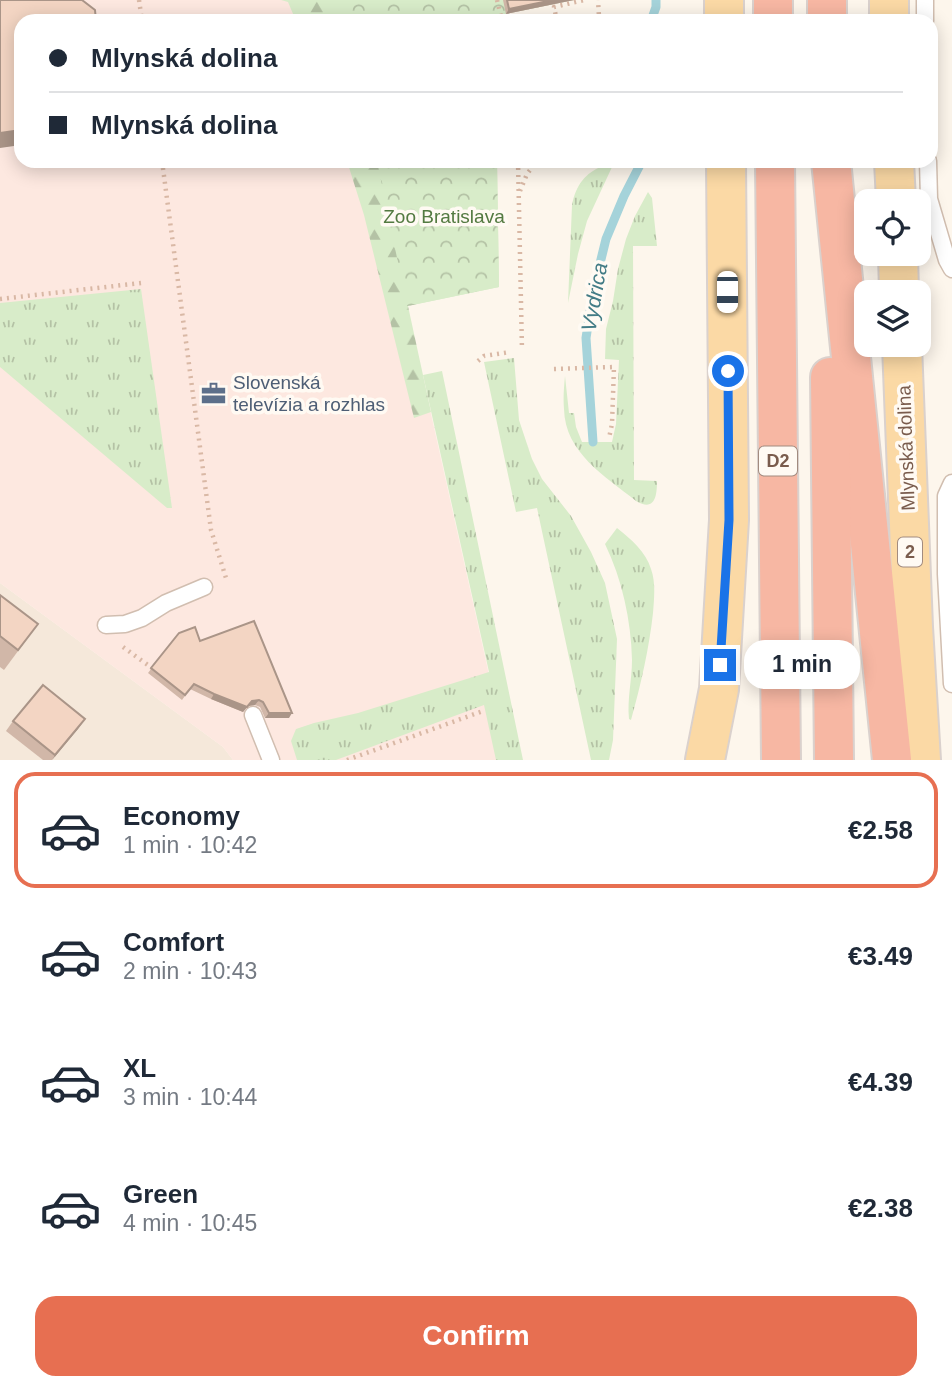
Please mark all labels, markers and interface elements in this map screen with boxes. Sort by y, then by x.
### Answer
text: Mlynská dolina [91,43,277,73]
text: Mlynská dolina [91,110,277,140]
map controls [854,189,931,357]
button: locate [854,189,931,266]
park label: Zoo Bratislava [383,206,505,227]
water label: Vydrica [577,261,611,333]
car [717,271,738,313]
button: layers [854,280,931,357]
route start [712,355,744,387]
place label: Slovenská televízia a rozhlas [233,372,385,415]
office icon: Slovenská televízia a rozhlas [199,379,227,407]
street label: Mlynská dolina [893,384,919,511]
road number: D2 [759,447,797,476]
road number: 2 [898,538,922,566]
callout: 1 min [744,640,860,690]
route end [704,649,736,681]
text: 1 min [772,651,832,677]
icon: car [39,799,102,862]
text: Economy [123,801,240,831]
text: €2.58 [848,815,913,845]
text: 1 min · 10:42 [123,832,257,858]
icon: car [39,925,102,988]
text: Comfort [123,927,224,957]
text: €3.49 [848,941,913,971]
text: 2 min · 10:43 [123,958,257,984]
icon: car [39,1051,102,1114]
text: XL [123,1053,156,1083]
text: €4.39 [848,1067,913,1097]
text: 3 min · 10:44 [123,1084,257,1110]
icon: car [39,1177,102,1240]
text: Green [123,1179,198,1209]
text: €2.38 [848,1193,913,1223]
text: 4 min · 10:45 [123,1210,257,1236]
button: Confirm [35,1296,917,1376]

